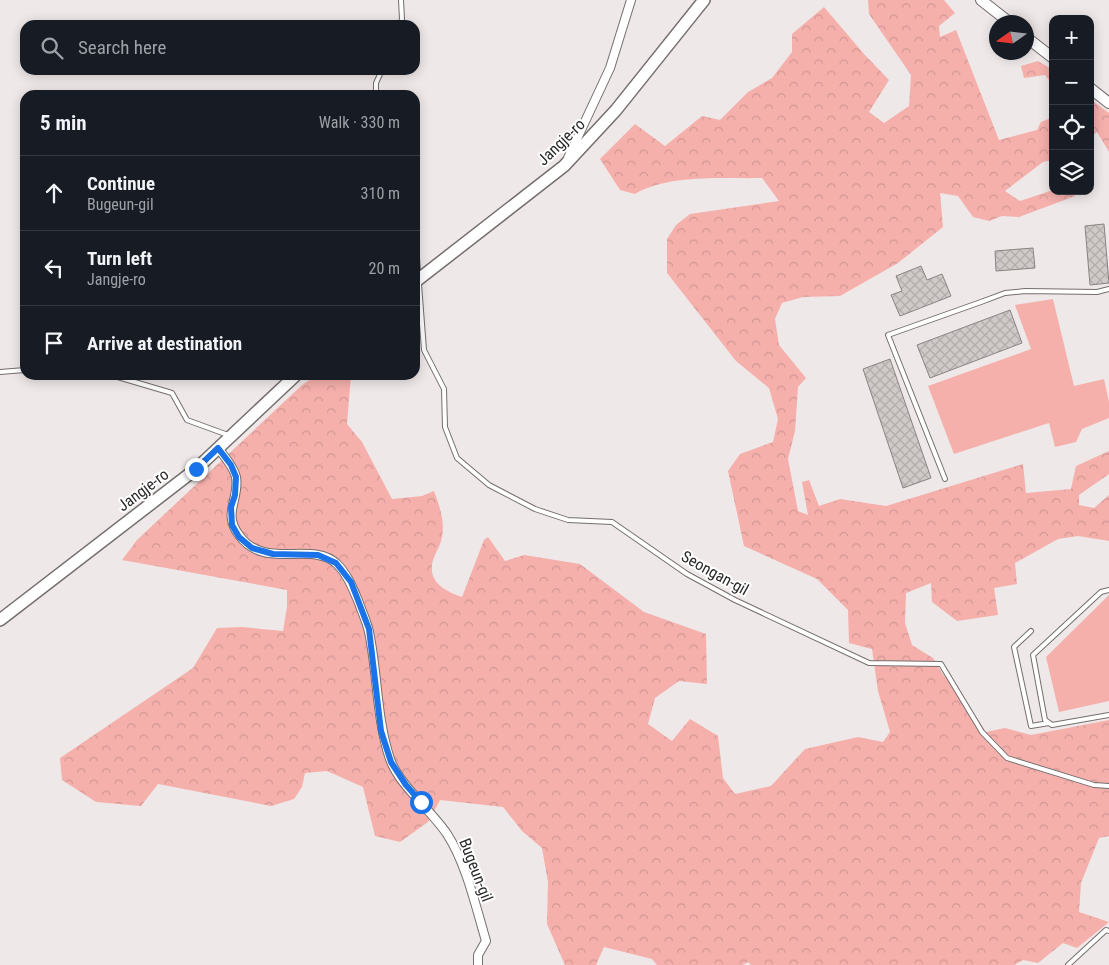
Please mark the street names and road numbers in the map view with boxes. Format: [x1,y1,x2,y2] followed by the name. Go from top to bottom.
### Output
[533,115,589,169] street label: Jangje-ro
[114,465,172,515] street label: Jangje-ro
[678,547,752,599] street label: Seongan-gil
[455,836,497,904] street label: Bugeun-gil

